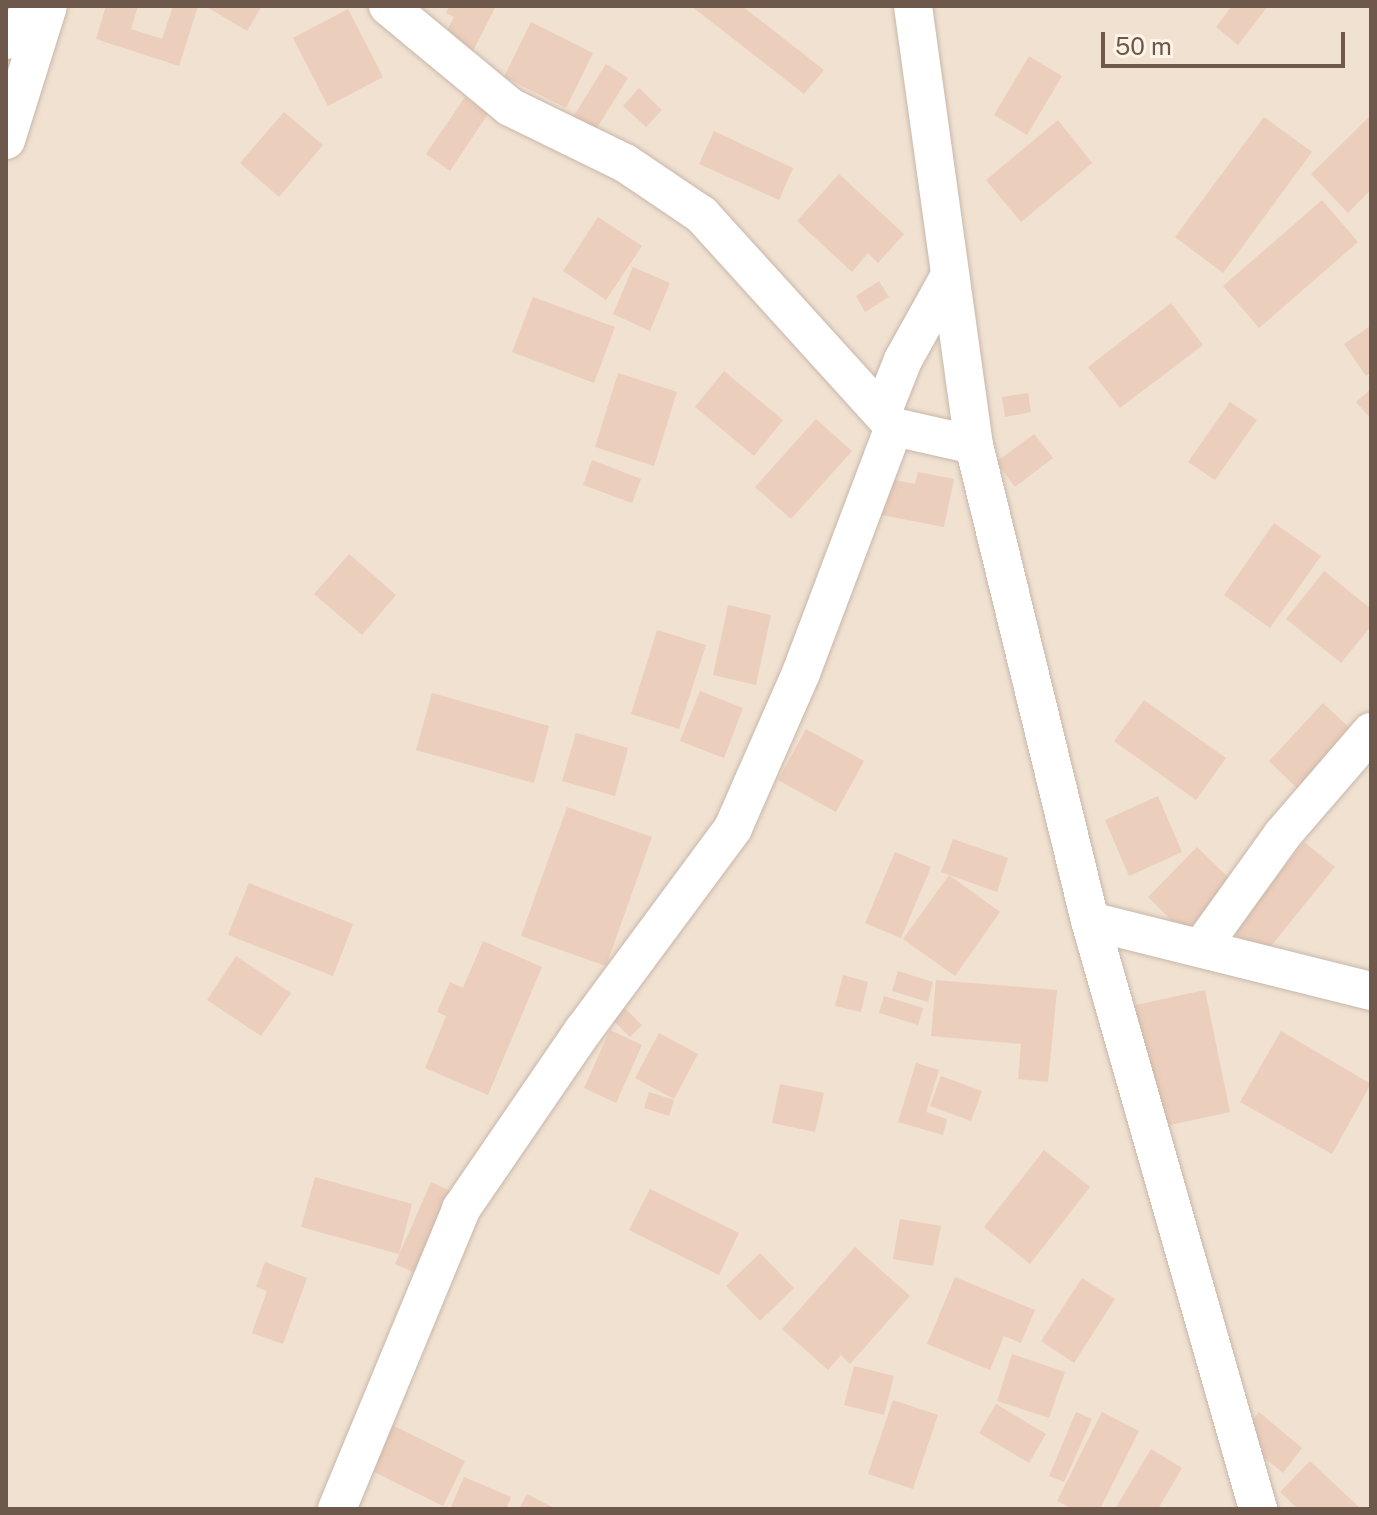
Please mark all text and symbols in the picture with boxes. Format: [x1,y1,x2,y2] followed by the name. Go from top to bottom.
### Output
[1105,16,1349,66] scale bar
[1115,32,1172,60] text: 50 m

